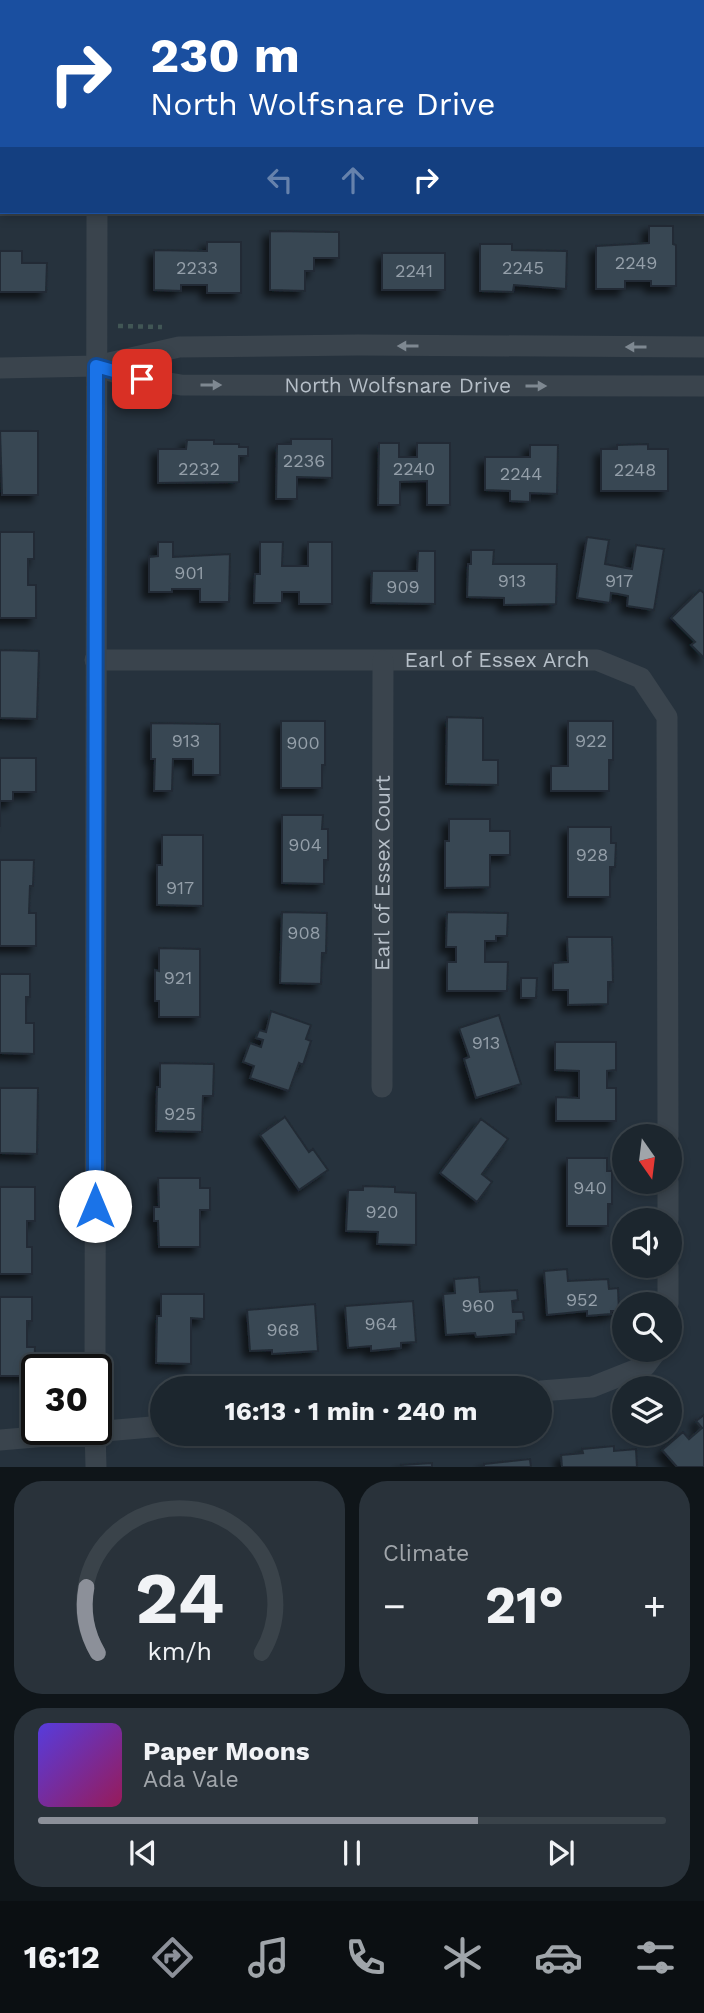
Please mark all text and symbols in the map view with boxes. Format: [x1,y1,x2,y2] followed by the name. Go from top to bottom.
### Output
[150,26,300,84] text: 230 m
[35,28,126,119] icon: right
[150,85,495,123] text: North Wolfsnare Drive
[261,161,299,199] icon: left
[334,161,372,199] icon: ahead
[407,161,445,199] icon: right
[615,252,657,273] house number: 2249
[176,257,218,278] house number: 2233
[502,257,544,278] house number: 2245
[395,260,433,281] house number: 2241
[397,340,419,352] one-way arrow
[625,341,647,353] one-way arrow
[112,349,172,409] pin
[123,360,161,398] icon: arrive
[284,372,511,398] street label: North Wolfsnare Drive
[200,379,222,391] one-way arrow
[526,380,548,392] one-way arrow
[283,450,325,471] house number: 2236
[178,458,220,479] house number: 2232
[393,458,435,479] house number: 2240
[614,459,656,480] house number: 2248
[500,463,542,484] house number: 2244
[174,562,204,583] house number: 901
[498,570,526,591] house number: 913
[605,570,633,591] house number: 917
[386,576,420,597] house number: 909
[404,647,590,672] street label: Earl of Essex Arch
[172,730,200,751] house number: 913
[575,730,607,751] house number: 922
[286,732,320,753] house number: 900
[369,775,395,971] street label: Earl of Essex Court
[288,834,322,855] house number: 904
[576,844,608,865] house number: 928
[166,877,194,898] house number: 917
[287,922,321,943] house number: 908
[164,967,192,988] house number: 921
[472,1032,500,1053] house number: 913
[164,1103,196,1124] house number: 925
[612,1124,682,1194] north arrow
[612,1124,682,1446] map controls
[58,1169,132,1243] position arrow
[573,1177,607,1198] house number: 940
[366,1201,398,1222] house number: 920
[612,1208,682,1278] button: sound
[566,1289,598,1310] house number: 952
[612,1292,682,1362] button: search
[461,1295,495,1316] house number: 960
[364,1313,398,1334] house number: 964
[266,1319,300,1340] house number: 968
[21,1354,112,1445] speed limit sign: 30
[612,1376,682,1446] button: layers
[225,1396,477,1426] text: 16:13 · 1 min · 240 m
[383,1540,469,1567] text: Climate
[135,1556,224,1642] text: 24
[485,1575,564,1636] text: 21°
[383,1584,406,1628] text: −
[643,1584,666,1628] text: +
[147,1637,212,1666] text: km/h
[143,1736,310,1766] text: Paper Moons
[143,1766,239,1793] text: Ada Vale
[124,1834,162,1872] icon: previous
[333,1834,371,1872] icon: pause
[542,1834,580,1872] icon: next
[148,1933,197,1982] icon: directions
[244,1933,293,1982] icon: music
[341,1933,390,1982] icon: phone
[438,1933,487,1982] icon: climate
[534,1933,583,1982] icon: car
[631,1933,680,1982] icon: filters
[24,1938,100,1976] text: 16:12

